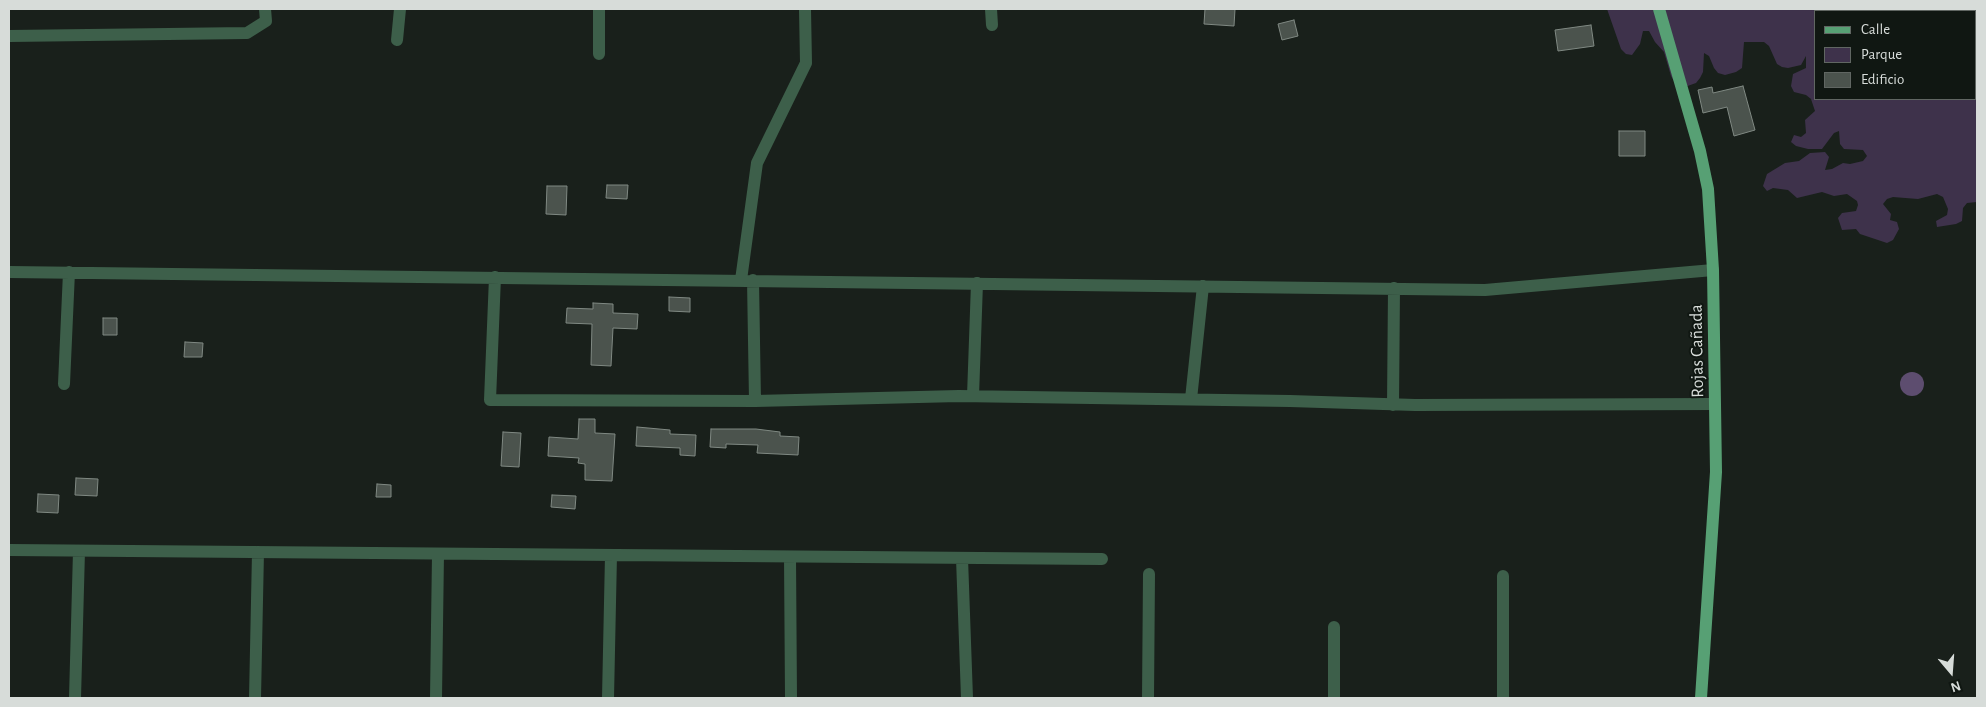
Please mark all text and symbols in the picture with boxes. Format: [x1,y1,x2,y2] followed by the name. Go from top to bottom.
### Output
[1814,10,1976,100] legend
[1861,22,1890,37] text: Calle
[1861,47,1902,62] text: Parque
[1861,72,1904,87] text: Edificio
[1685,304,1709,398] street label: Rojas Cañada
[1926,647,1976,697] north arrow
[1949,678,1962,694] text: N

